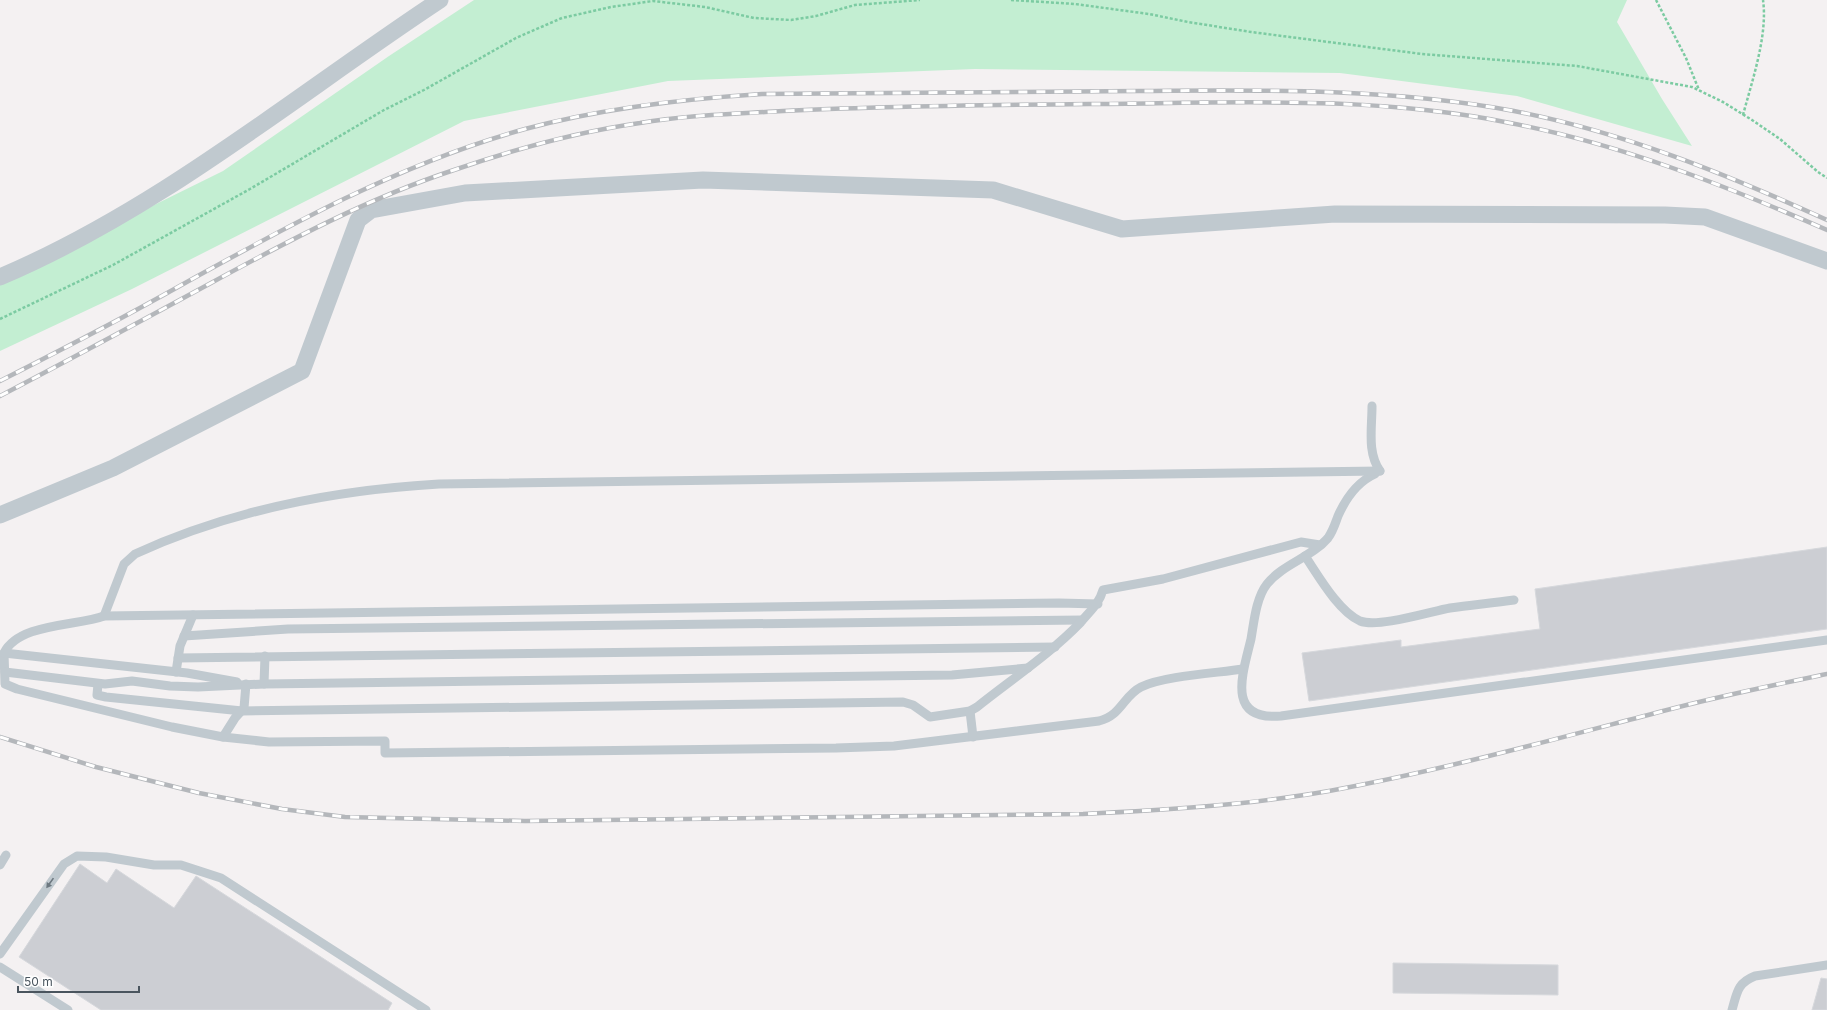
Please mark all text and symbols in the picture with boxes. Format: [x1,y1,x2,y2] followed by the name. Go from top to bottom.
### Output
[46,878,54,889] one-way arrow
[18,968,139,994] scale bar
[24,974,53,989] text: 50 m

